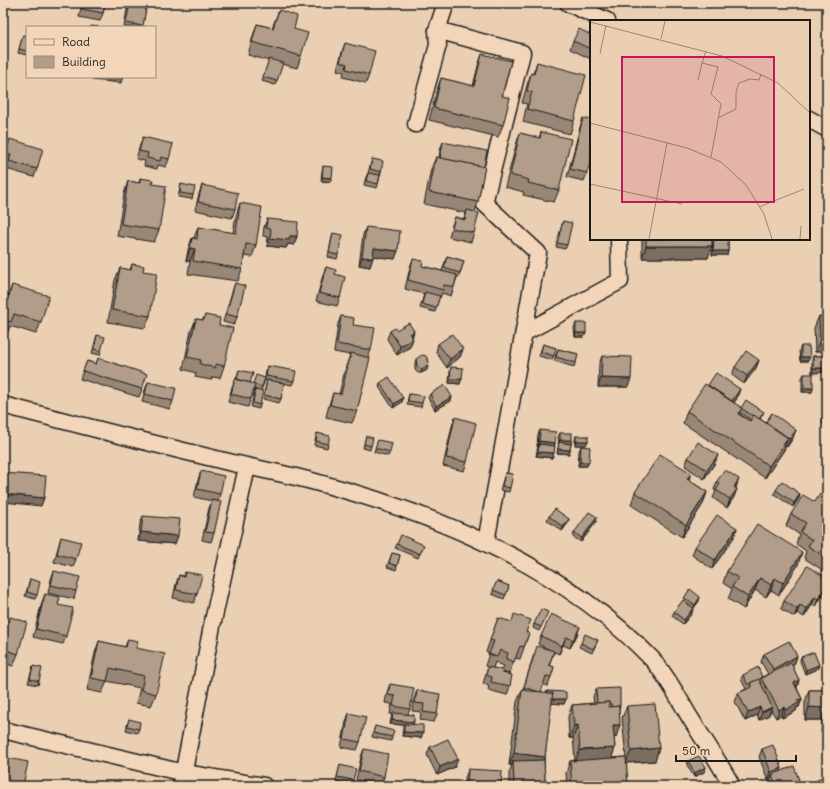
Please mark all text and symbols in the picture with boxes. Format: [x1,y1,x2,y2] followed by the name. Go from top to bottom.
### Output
[590,20,810,240] inset map
[26,26,156,78] legend
[62,34,90,49] text: Road
[62,54,106,69] text: Building
[676,737,796,763] scale bar
[682,743,711,758] text: 50 m

